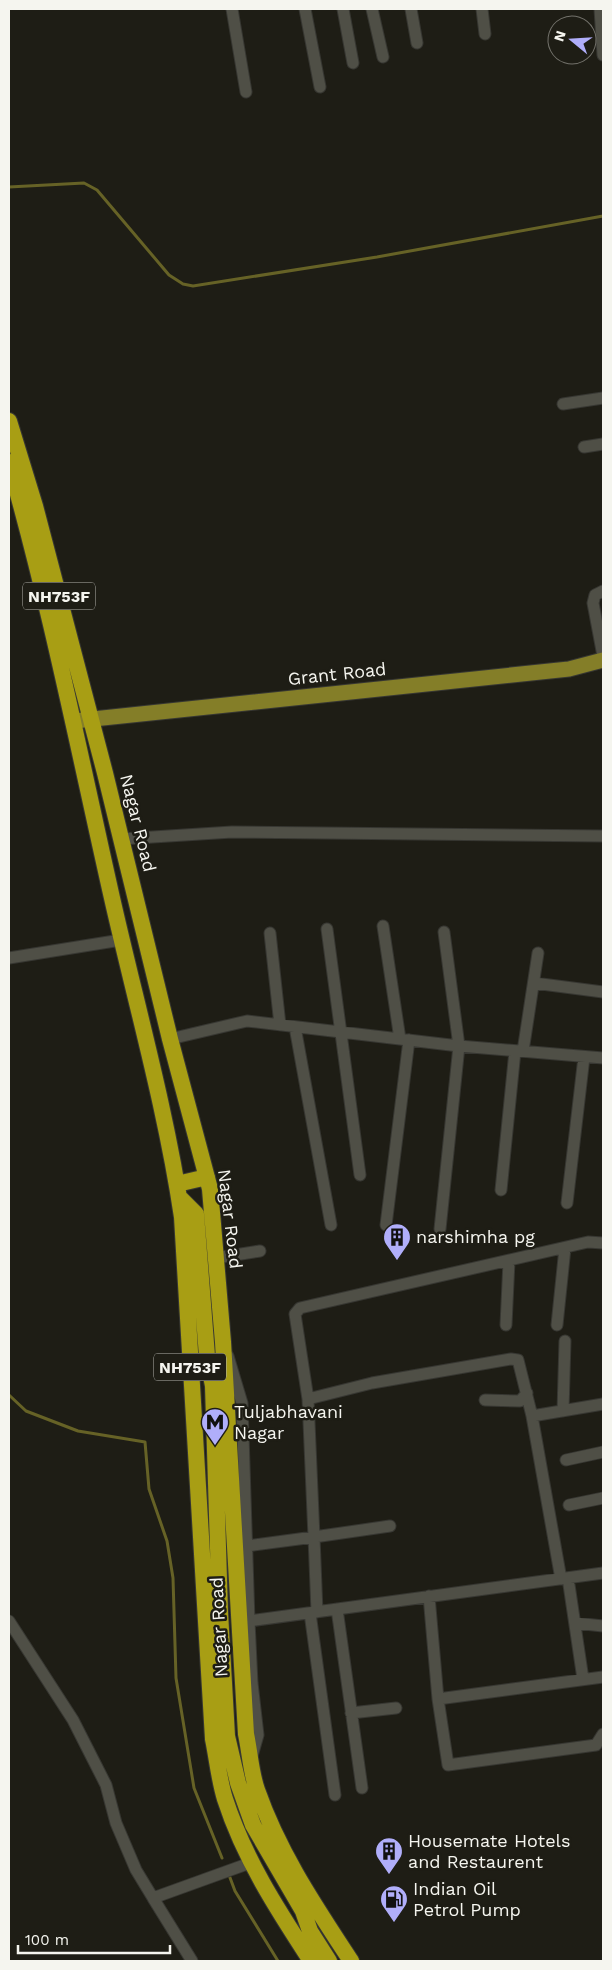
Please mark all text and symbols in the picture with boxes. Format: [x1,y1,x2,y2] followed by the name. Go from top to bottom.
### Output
[547,15,597,65] north arrow
[550,29,569,43] text: N
[23,582,95,610] road number: NH753F
[287,658,387,689] street label: Grant Road
[116,772,161,874] street label: Nagar Road
[214,1168,247,1270] street label: Nagar Road
[382,1222,412,1261] building icon: narshimha pg
[416,1226,535,1247] place label: narshimha pg
[154,1354,226,1380] road number: NH753F
[234,1401,343,1443] place label: Tuljabhavani Nagar
[200,1407,230,1446] metro station icon: Tuljabhavani Nagar
[205,1577,232,1678] street label: Nagar Road
[408,1830,571,1872] place label: Housemate Hotels and Restaurent
[374,1836,404,1875] building icon: Housemate Hotels and Restaurent
[413,1878,521,1920] place label: Indian Oil Petrol Pump
[379,1884,409,1923] fuel station icon: Indian Oil Petrol Pump
[18,1922,170,1954] scale bar
[25,1931,69,1949] text: 100 m

